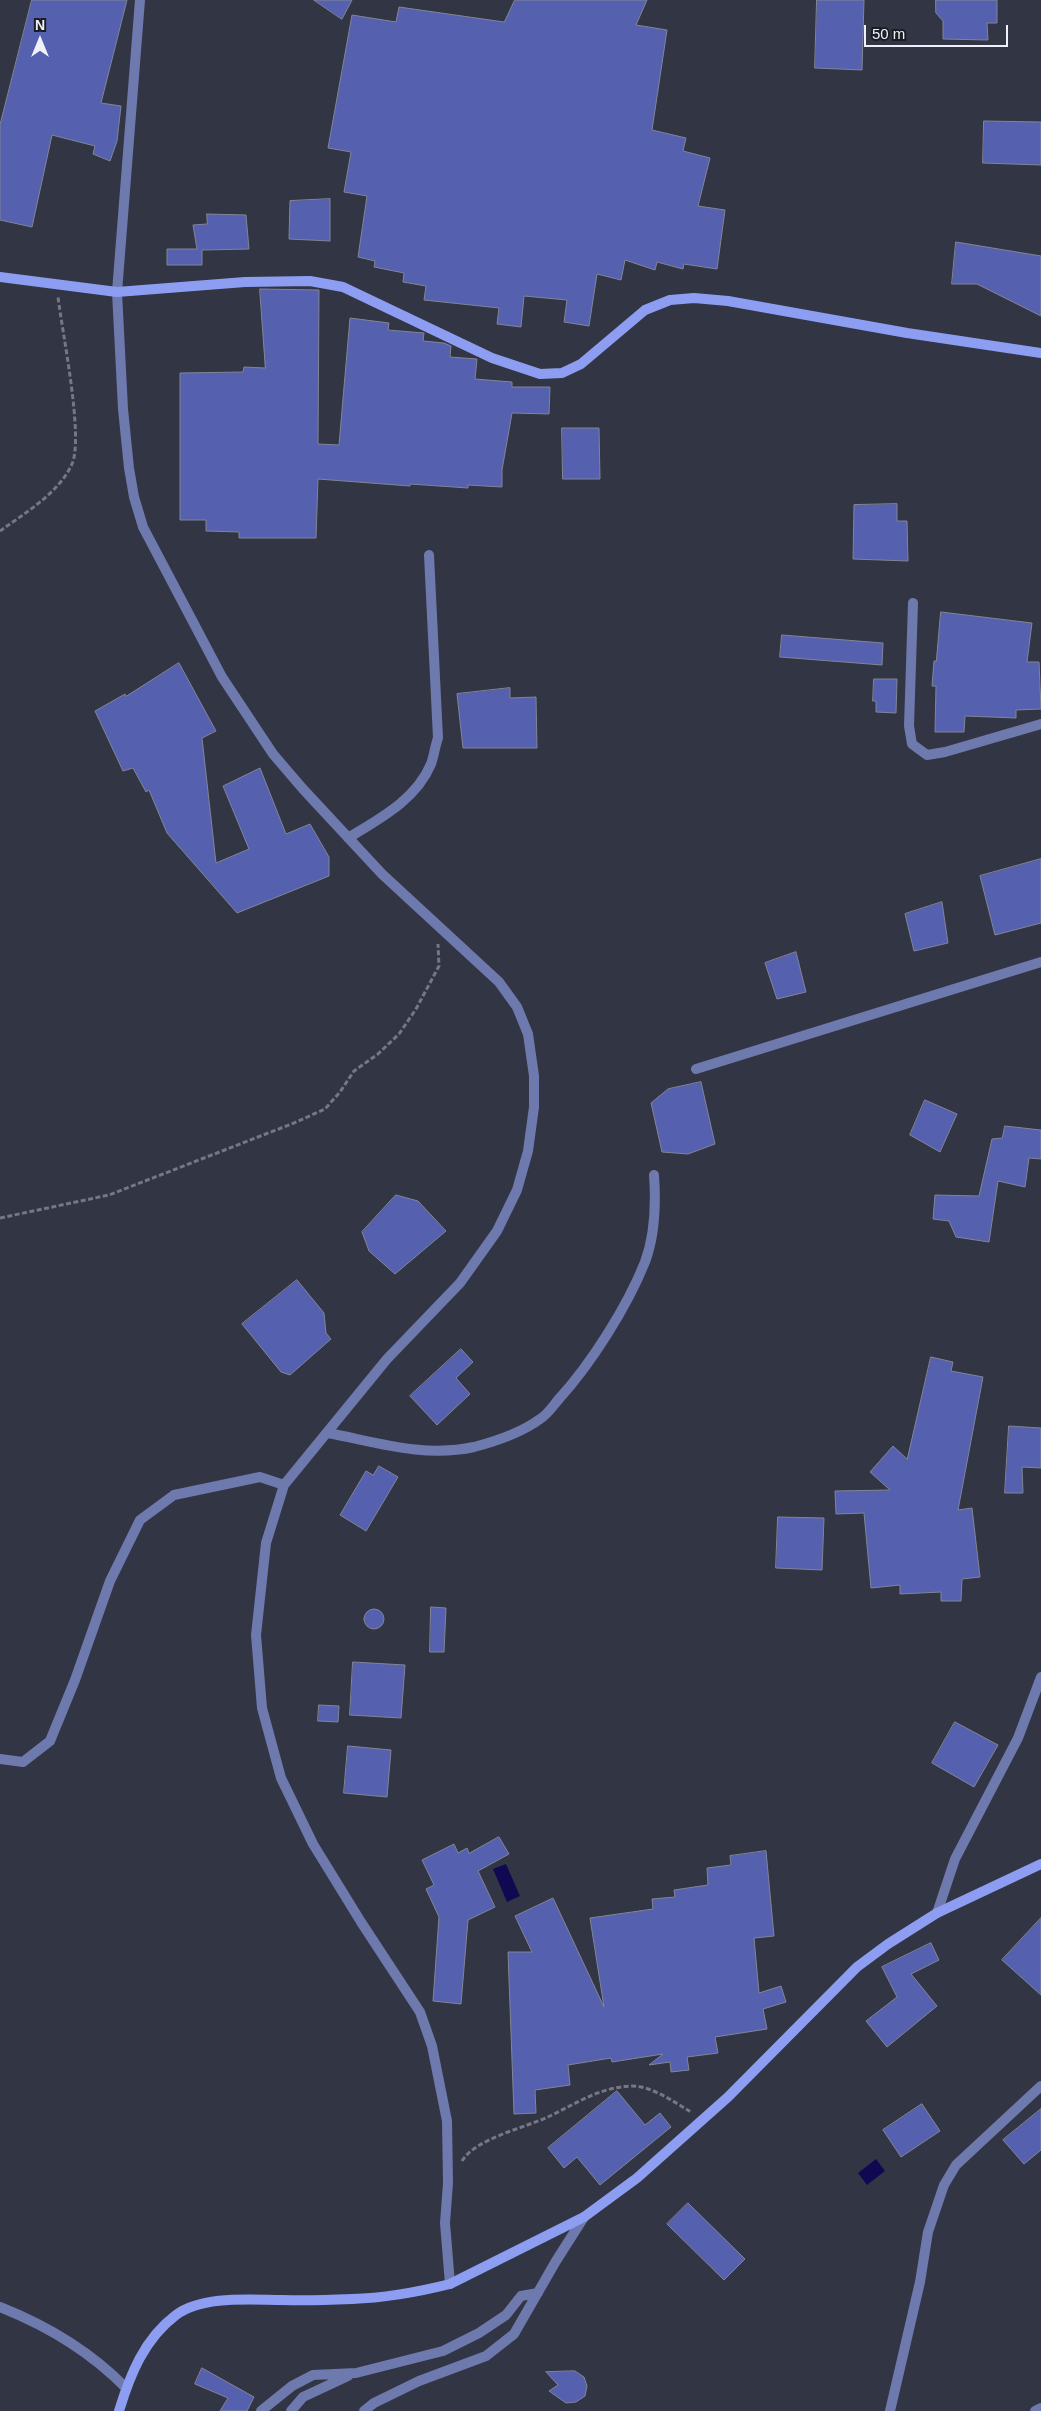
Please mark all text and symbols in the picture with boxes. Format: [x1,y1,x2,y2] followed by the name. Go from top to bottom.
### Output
[15,15,65,65] north arrow
[866,15,1010,47] scale bar
[35,17,45,33] text: N
[872,25,905,42] text: 50 m

